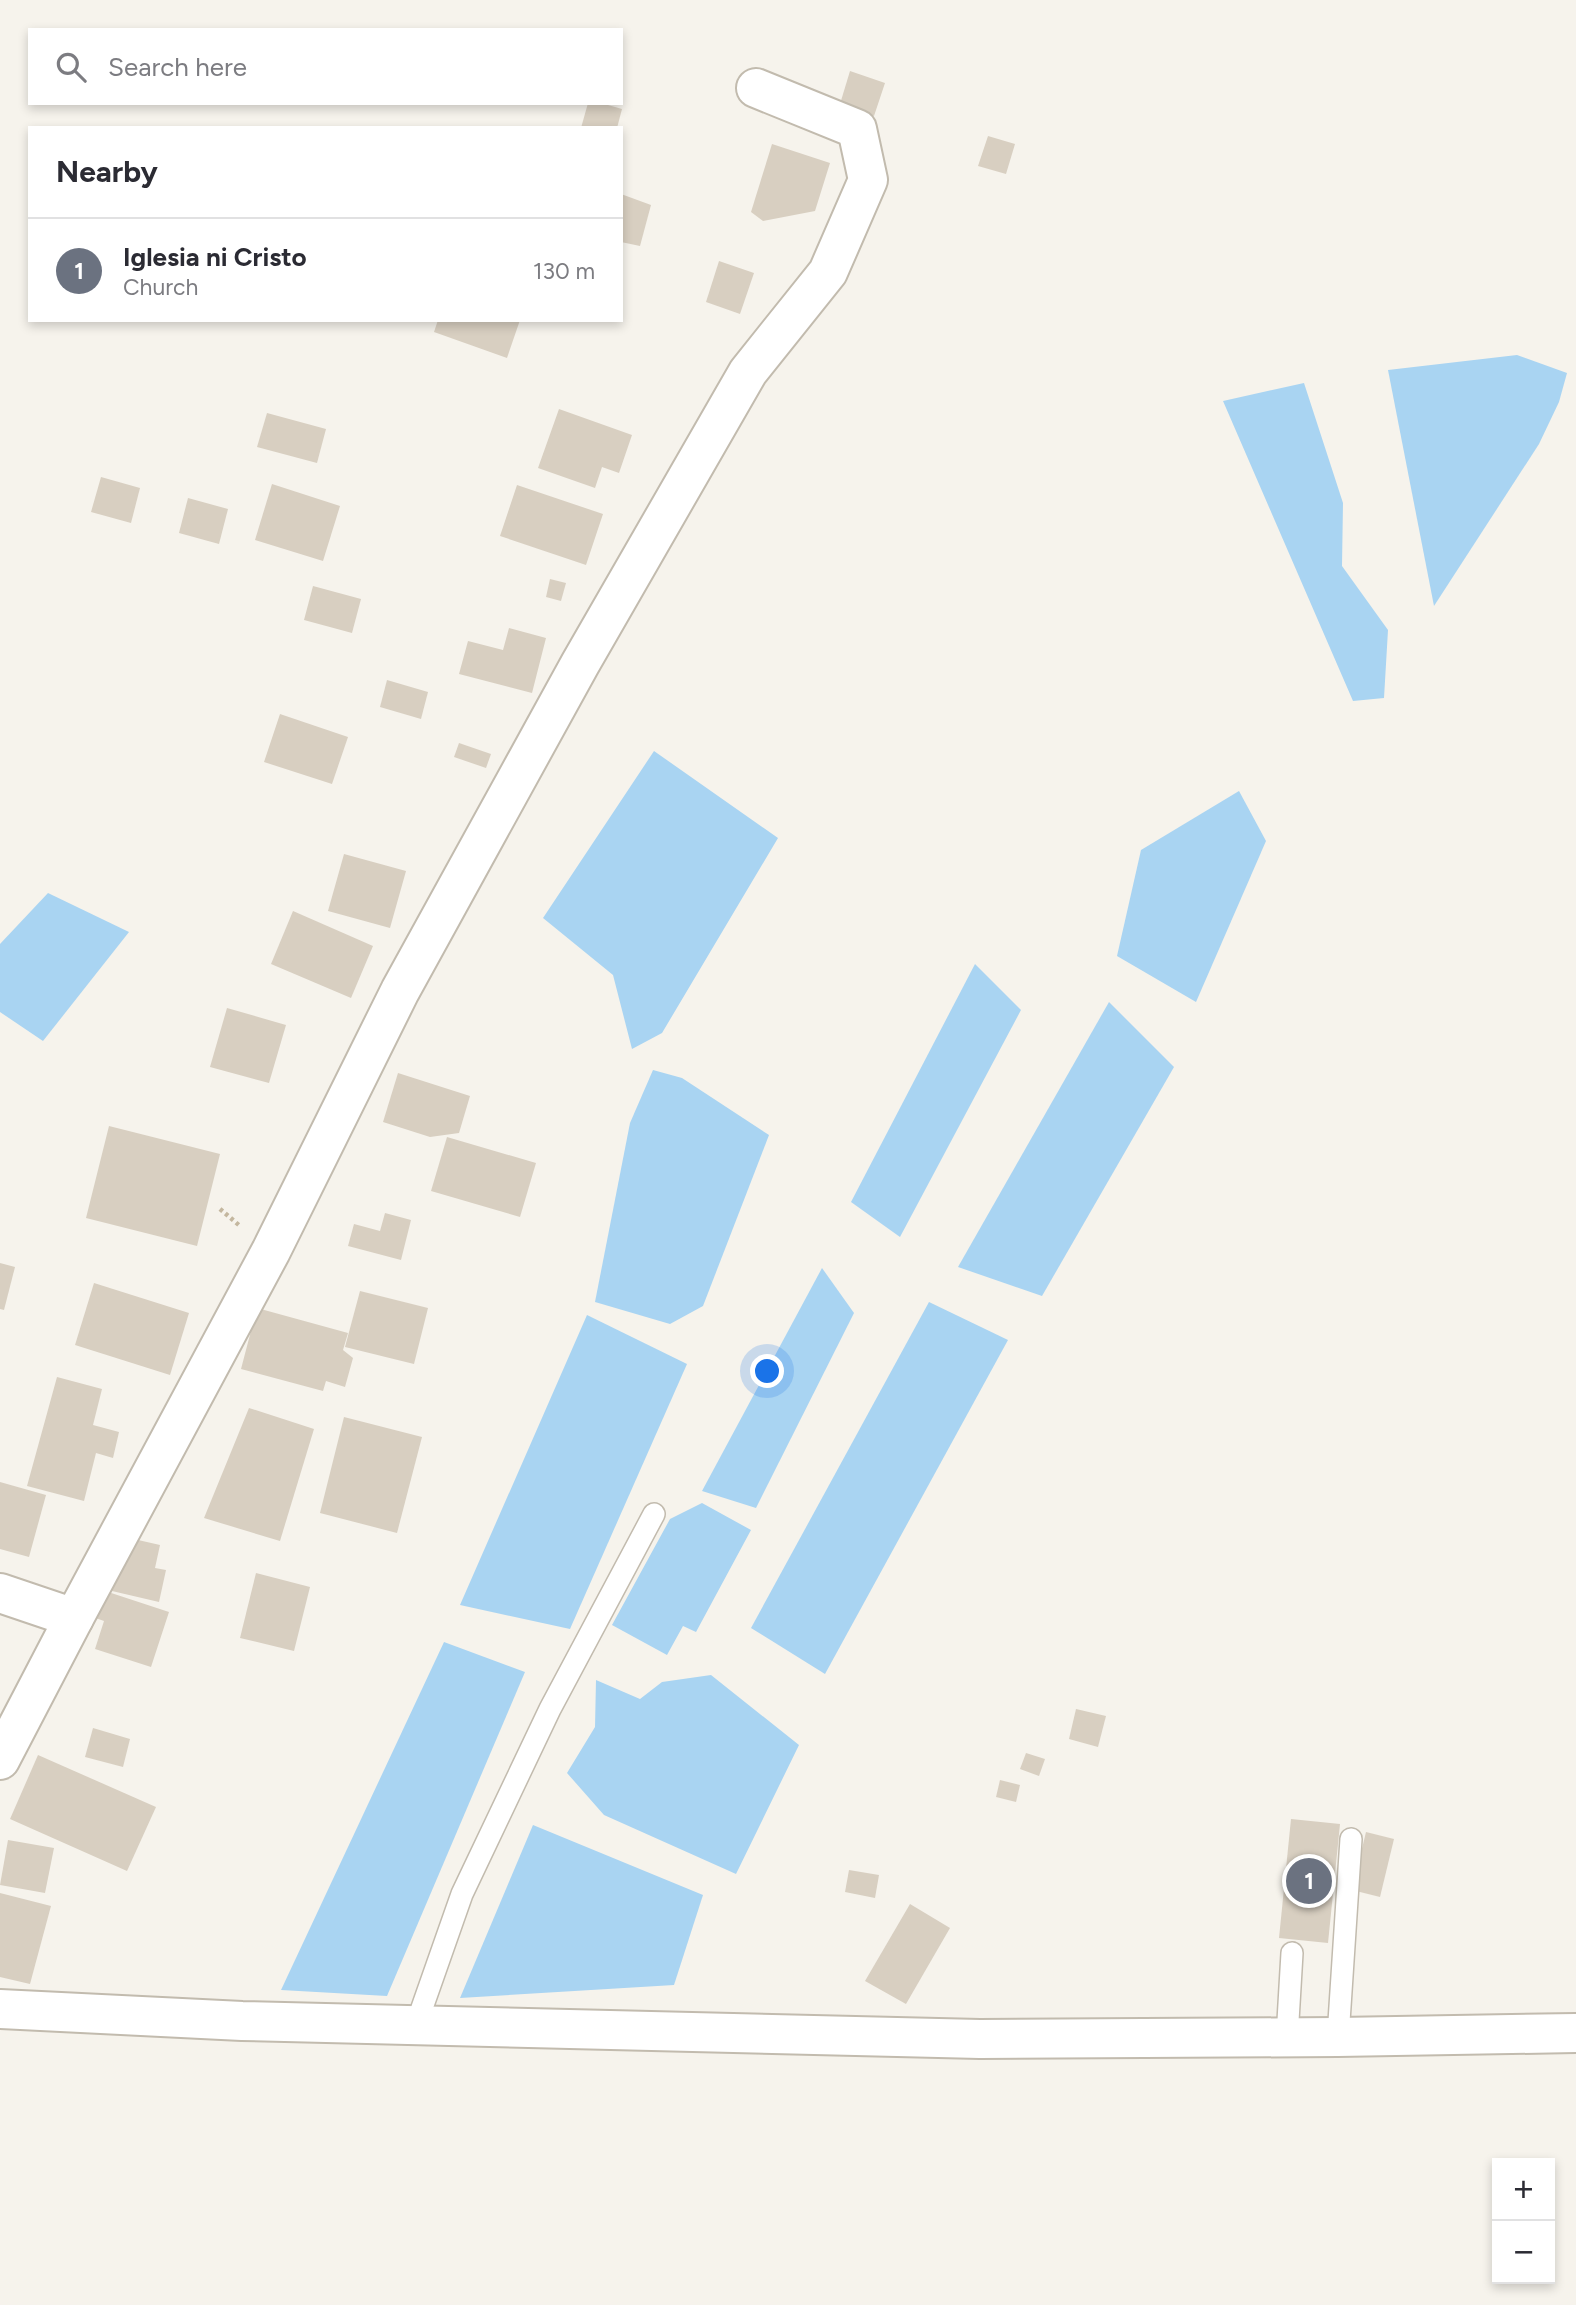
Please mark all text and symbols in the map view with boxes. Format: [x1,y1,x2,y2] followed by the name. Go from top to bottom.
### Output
[28,28,623,105] search box
[52,48,90,86] icon: search
[108,51,247,83] text: Search here
[56,153,158,190] text: Nearby
[123,241,307,273] text: Iglesia ni Cristo
[74,257,84,285] text: 1
[533,257,595,285] text: 130 m
[123,273,198,301] text: Church
[750,1354,784,1388] your location
[1286,1855,1332,1907] pin: 1
[1492,2158,1555,2284] map controls
[1492,2158,1555,2221] button: +
[1492,2221,1555,2284] button: −

